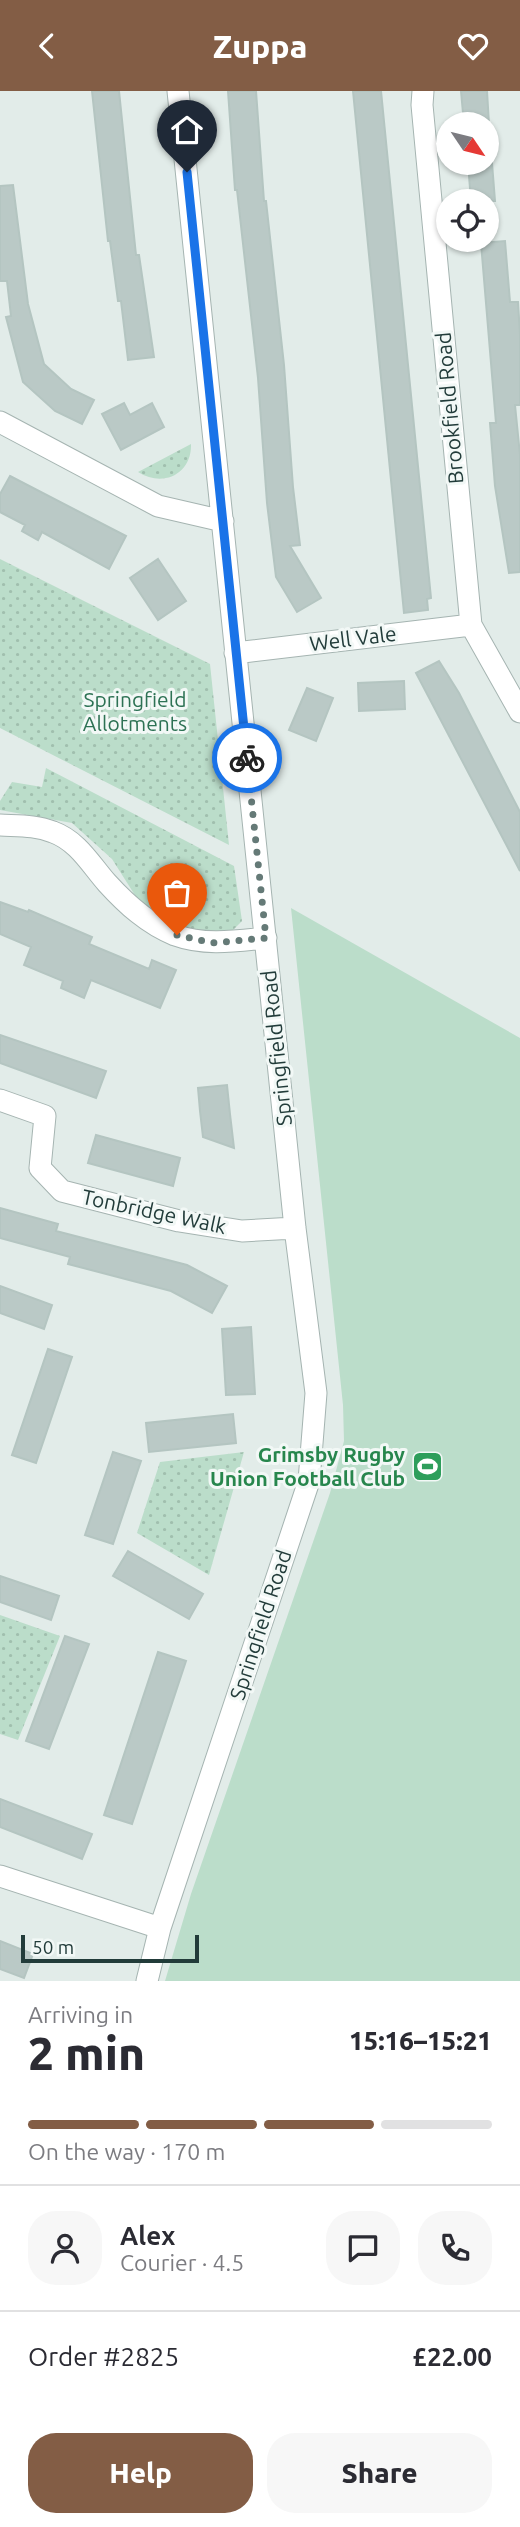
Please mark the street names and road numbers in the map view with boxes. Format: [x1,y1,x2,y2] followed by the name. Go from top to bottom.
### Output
[430,331,468,485] street label: Brookfield Road
[308,621,398,655] street label: Well Vale
[256,969,296,1127] street label: Springfield Road
[80,1184,229,1238] street label: Tonbridge Walk
[225,1547,296,1703] street label: Springfield Road

